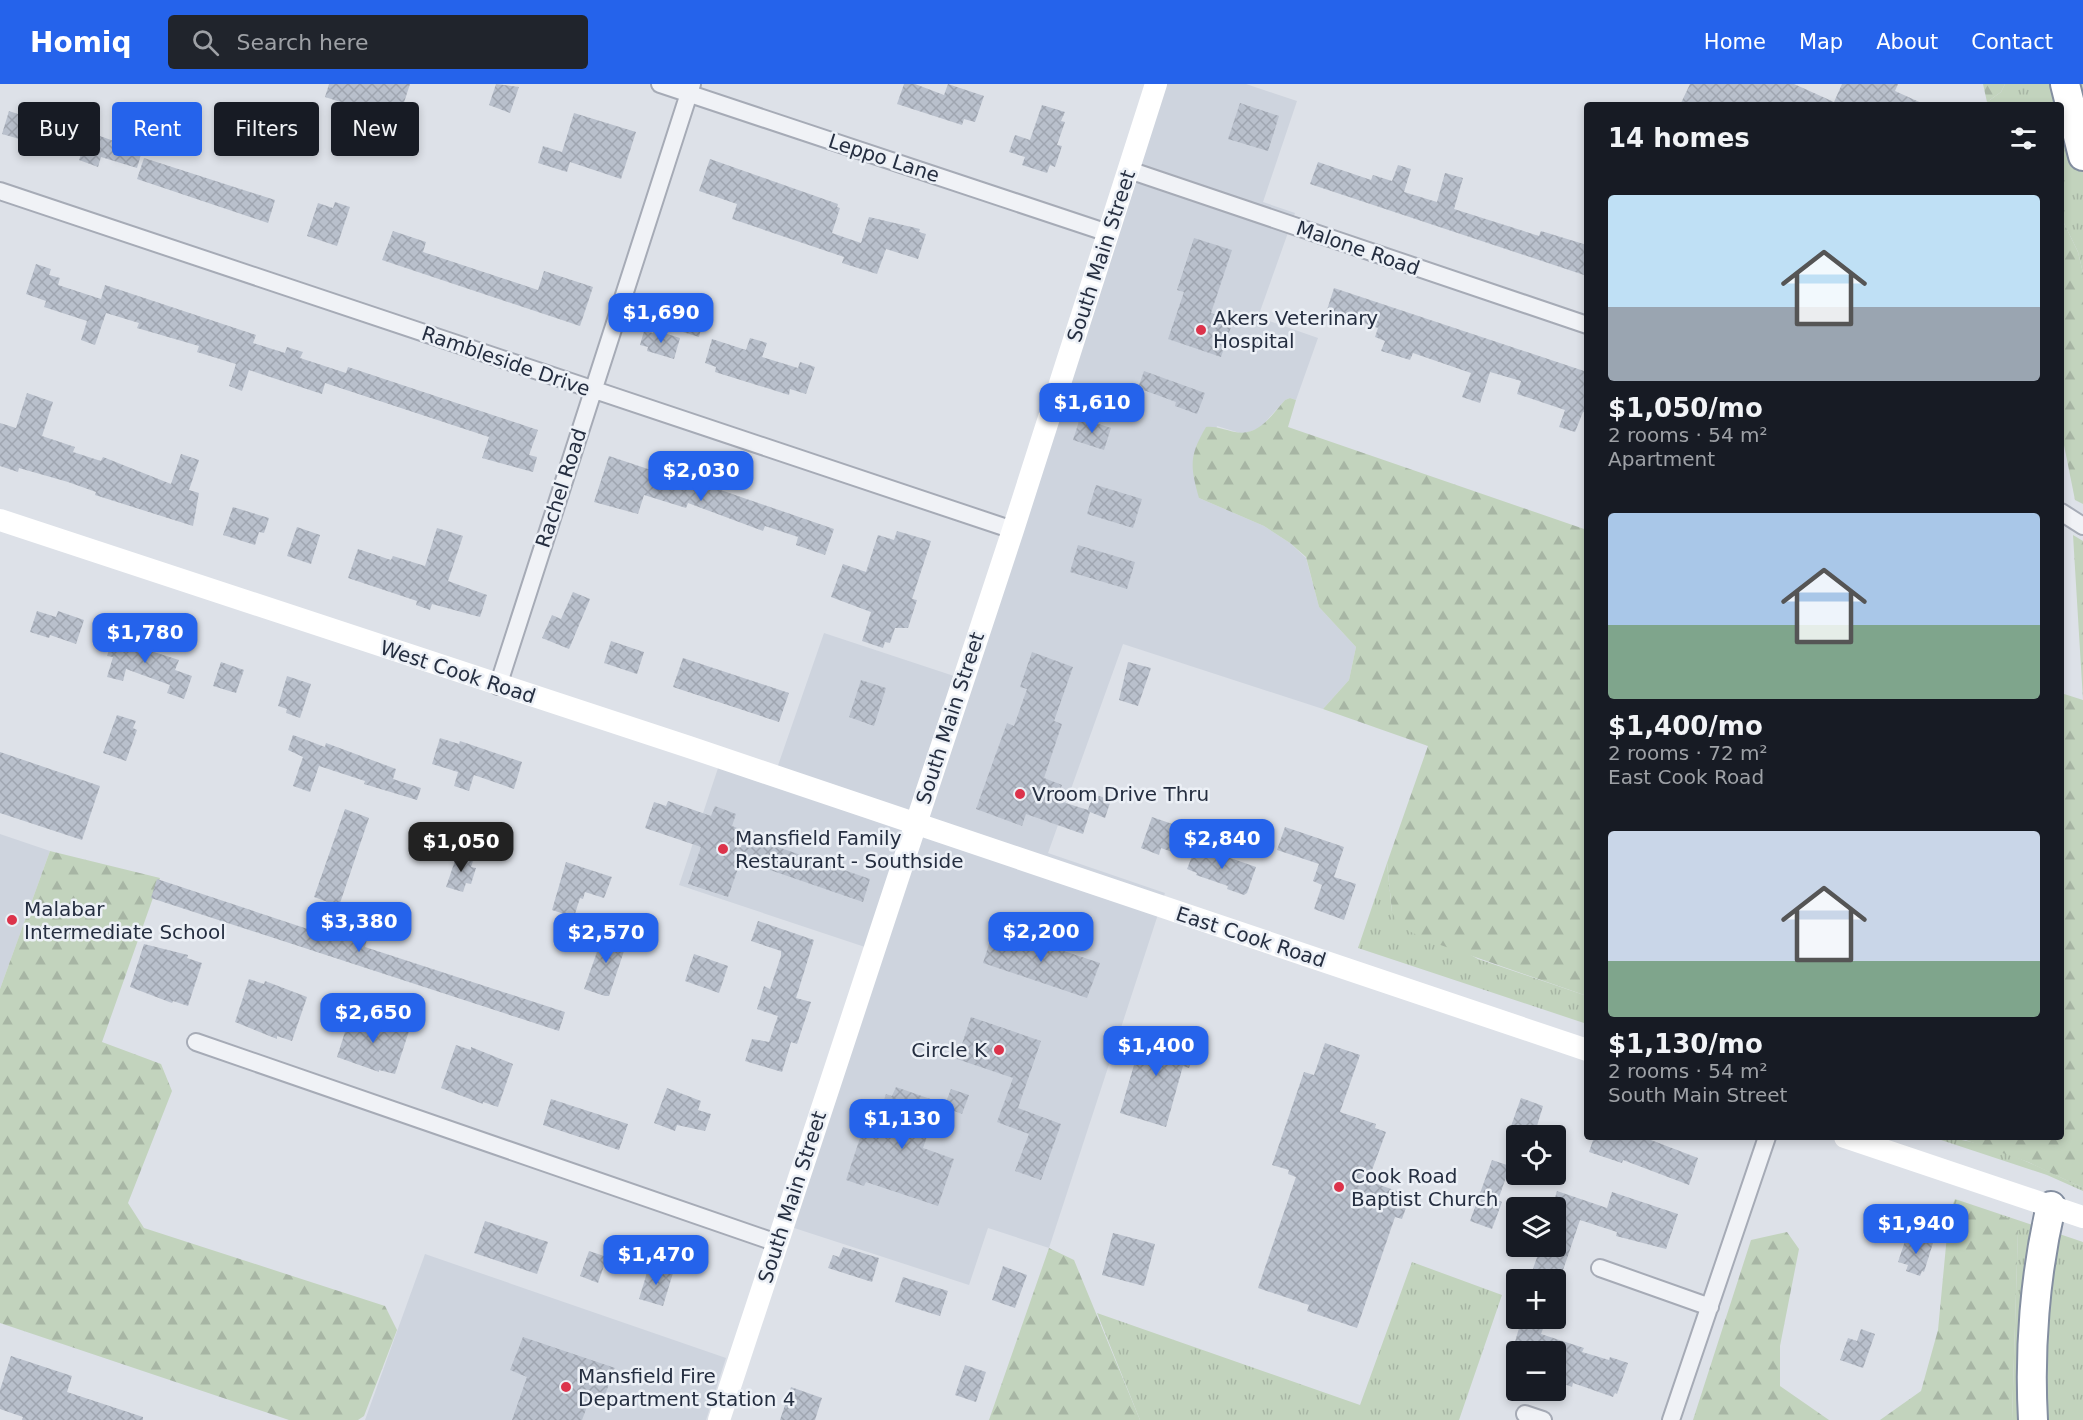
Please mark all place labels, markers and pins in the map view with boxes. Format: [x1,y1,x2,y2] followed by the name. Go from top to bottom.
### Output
[612,293,710,344] pin: $1,690
[1213,306,1378,353] place label: Akers Veterinary Hospital
[1194,323,1208,337] marker: Akers Veterinary Hospital
[1043,383,1141,434] pin: $1,610
[652,451,750,502] pin: $2,030
[96,613,194,664] pin: $1,780
[1032,782,1209,806] place label: Vroom Drive Thru
[1013,787,1027,801] marker: Vroom Drive Thru
[1173,819,1271,870] pin: $2,840
[412,822,510,873] pin: $1,050
[735,826,964,873] place label: Mansfield Family Restaurant - Southside
[716,842,730,856] marker: Mansfield Family Restaurant - Southside
[24,897,226,944] place label: Malabar Intermediate School
[310,902,408,953] pin: $3,380
[992,912,1090,963] pin: $2,200
[5,913,19,927] marker: Malabar Intermediate School
[557,913,655,964] pin: $2,570
[324,993,422,1044] pin: $2,650
[1107,1026,1205,1077] pin: $1,400
[911,1038,988,1062] place label: Circle K
[992,1043,1006,1057] marker: Circle K
[853,1099,951,1150] pin: $1,130
[1351,1164,1498,1211] place label: Cook Road Baptist Church
[1332,1180,1346,1194] marker: Cook Road Baptist Church
[1867,1204,1965,1255] pin: $1,940
[607,1235,705,1286] pin: $1,470
[578,1364,796,1411] place label: Mansfield Fire Department Station 4
[559,1380,573,1394] marker: Mansfield Fire Department Station 4

